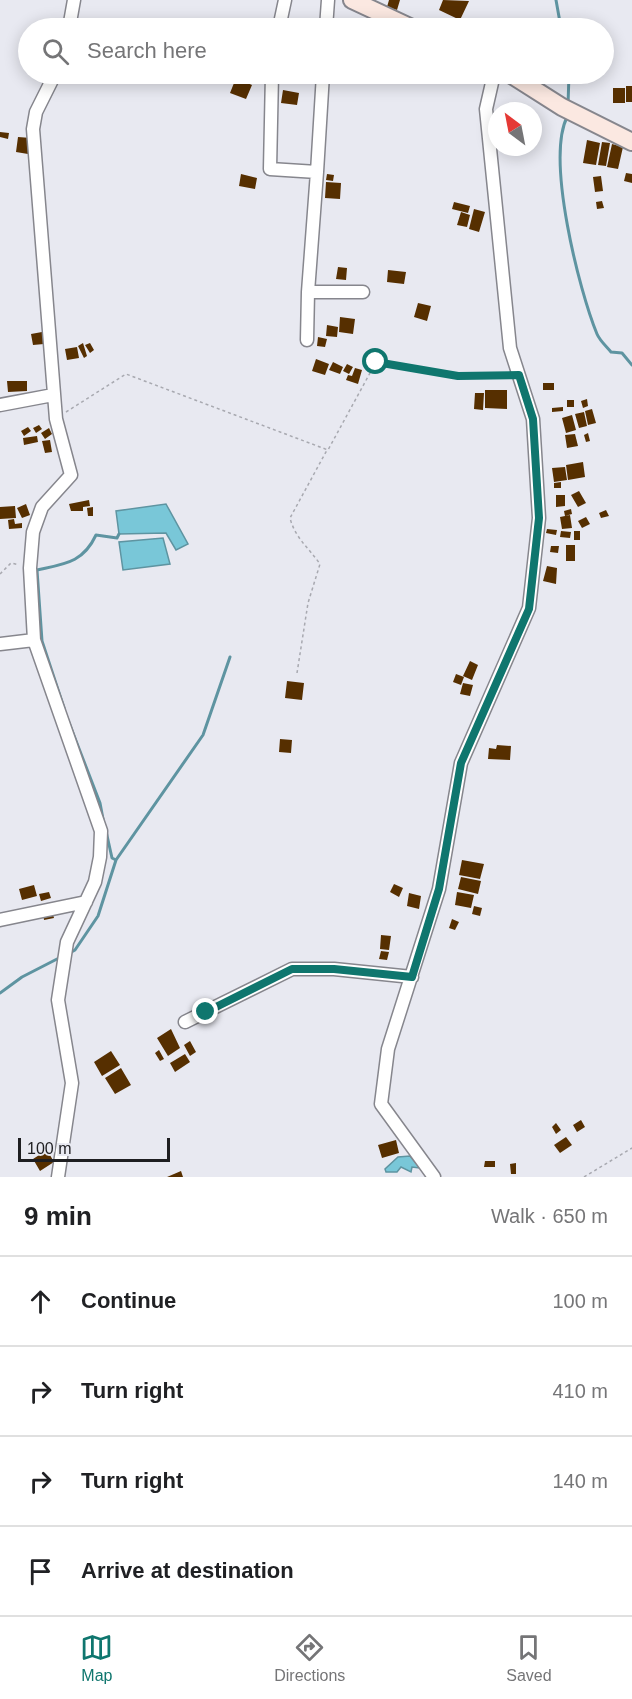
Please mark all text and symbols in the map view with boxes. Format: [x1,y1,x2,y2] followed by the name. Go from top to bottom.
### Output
[18,18,614,84] search box
[39,35,72,68] icon: search
[87,38,207,63] text: Search here
[488,102,542,156] north arrow
[362,348,388,374] route start
[192,998,218,1024] route end
[18,1135,170,1162] scale bar
[27,1140,71,1157] text: 100 m
[24,1201,92,1231] text: 9 min
[491,1205,608,1227] text: Walk · 650 m
[24,1285,57,1318] icon: ahead
[81,1288,176,1313] text: Continue
[552,1290,608,1312] text: 100 m
[24,1375,57,1408] icon: right
[81,1378,183,1403] text: Turn right
[552,1380,608,1402] text: 410 m
[24,1465,57,1498] icon: right
[81,1468,183,1493] text: Turn right
[552,1470,608,1492] text: 140 m
[24,1555,57,1588] icon: arrive
[81,1558,294,1583] text: Arrive at destination
[80,1631,113,1685] tab: Map
[274,1631,345,1685] tab: Directions
[506,1631,552,1685] tab: Saved

